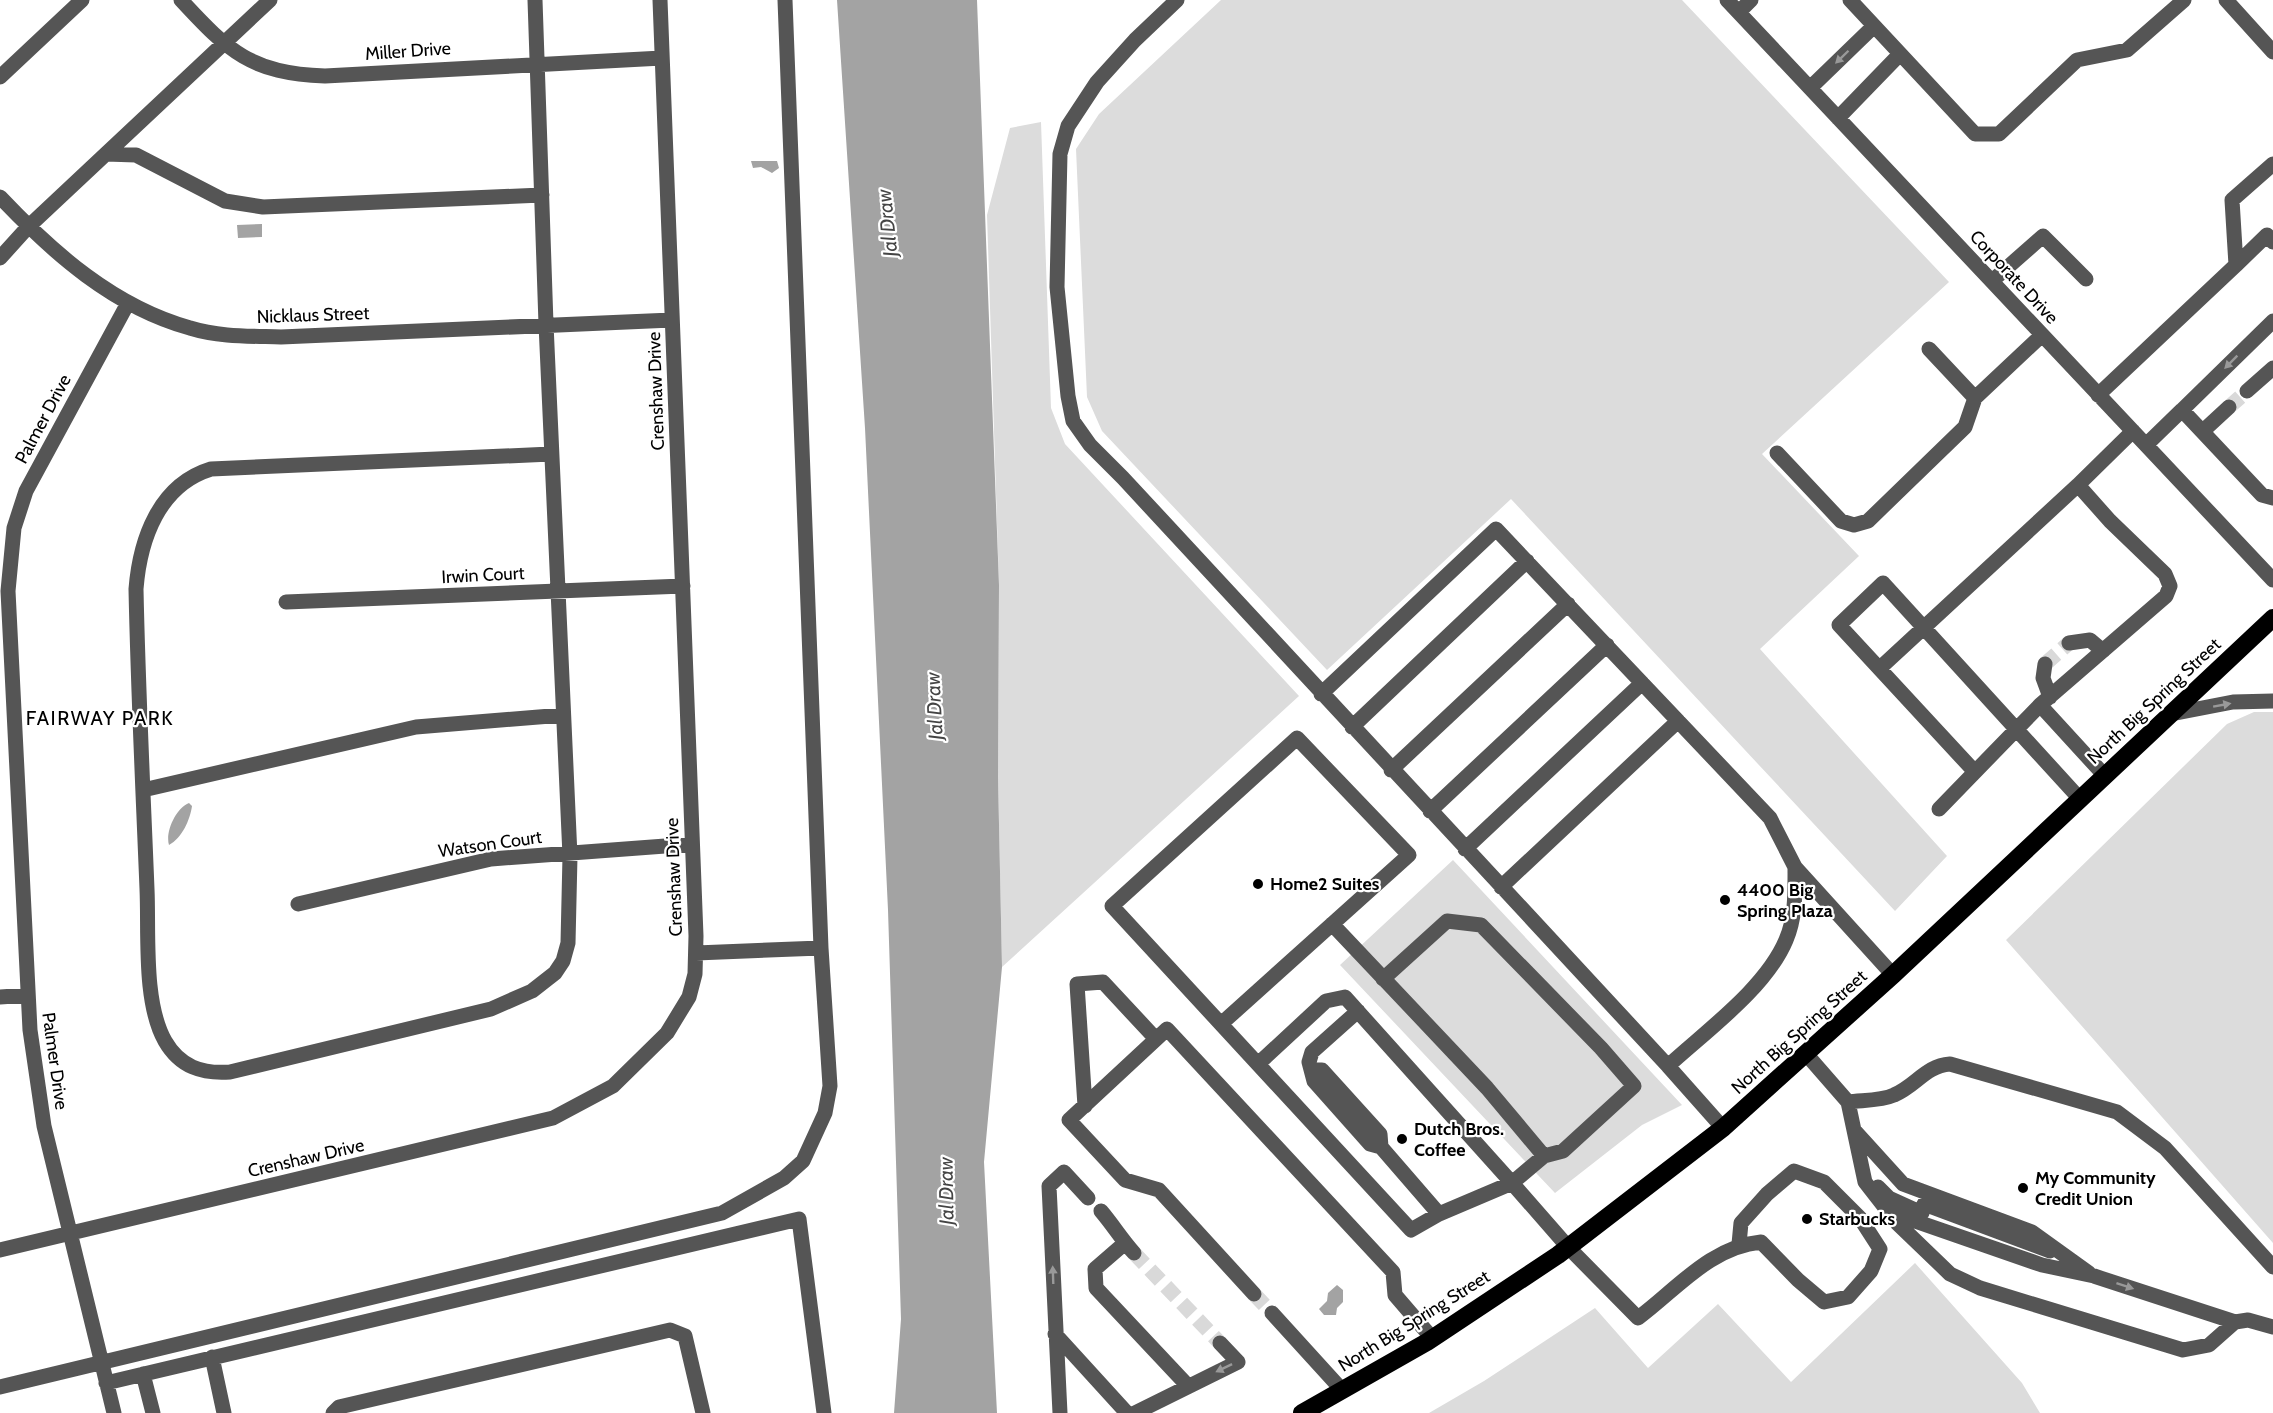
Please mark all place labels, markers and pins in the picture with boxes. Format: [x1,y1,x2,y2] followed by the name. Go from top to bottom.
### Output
[1270,873,1380,895] place label: Home2 Suites
[1251,877,1265,891] marker: Home2 Suites
[1737,879,1833,922] place label: 4400 Big Spring Plaza
[1718,893,1732,907] marker: 4400 Big Spring Plaza
[1414,1118,1504,1161] place label: Dutch Bros. Coffee
[1395,1132,1409,1146] marker: Dutch Bros. Coffee
[2035,1167,2156,1210] place label: My Community Credit Union
[2016,1181,2030,1195] marker: My Community Credit Union
[1819,1208,1895,1230] place label: Starbucks
[1800,1212,1814,1226] marker: Starbucks

